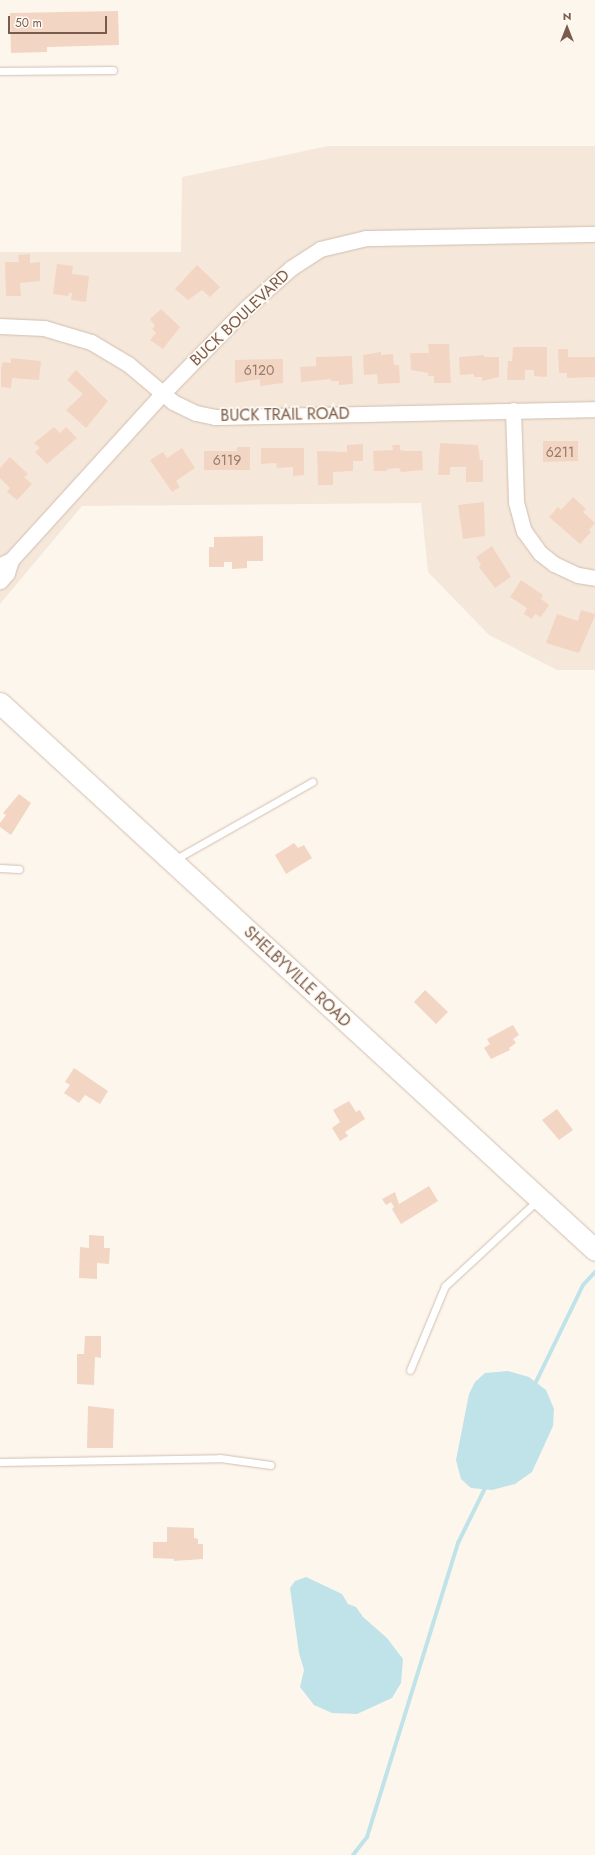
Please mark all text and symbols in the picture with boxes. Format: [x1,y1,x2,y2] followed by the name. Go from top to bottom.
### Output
[10,8,109,34] scale bar
[547,8,587,48] north arrow
[563,8,571,24] text: N
[15,14,42,32] text: 50 m
[186,266,294,370] street label: BUCK BOULEVARD
[244,362,274,378] house number: 6120
[220,404,350,426] street label: BUCK TRAIL ROAD
[546,444,574,460] house number: 6211
[213,452,241,468] house number: 6119
[240,923,354,1031] street label: SHELBYVILLE ROAD

